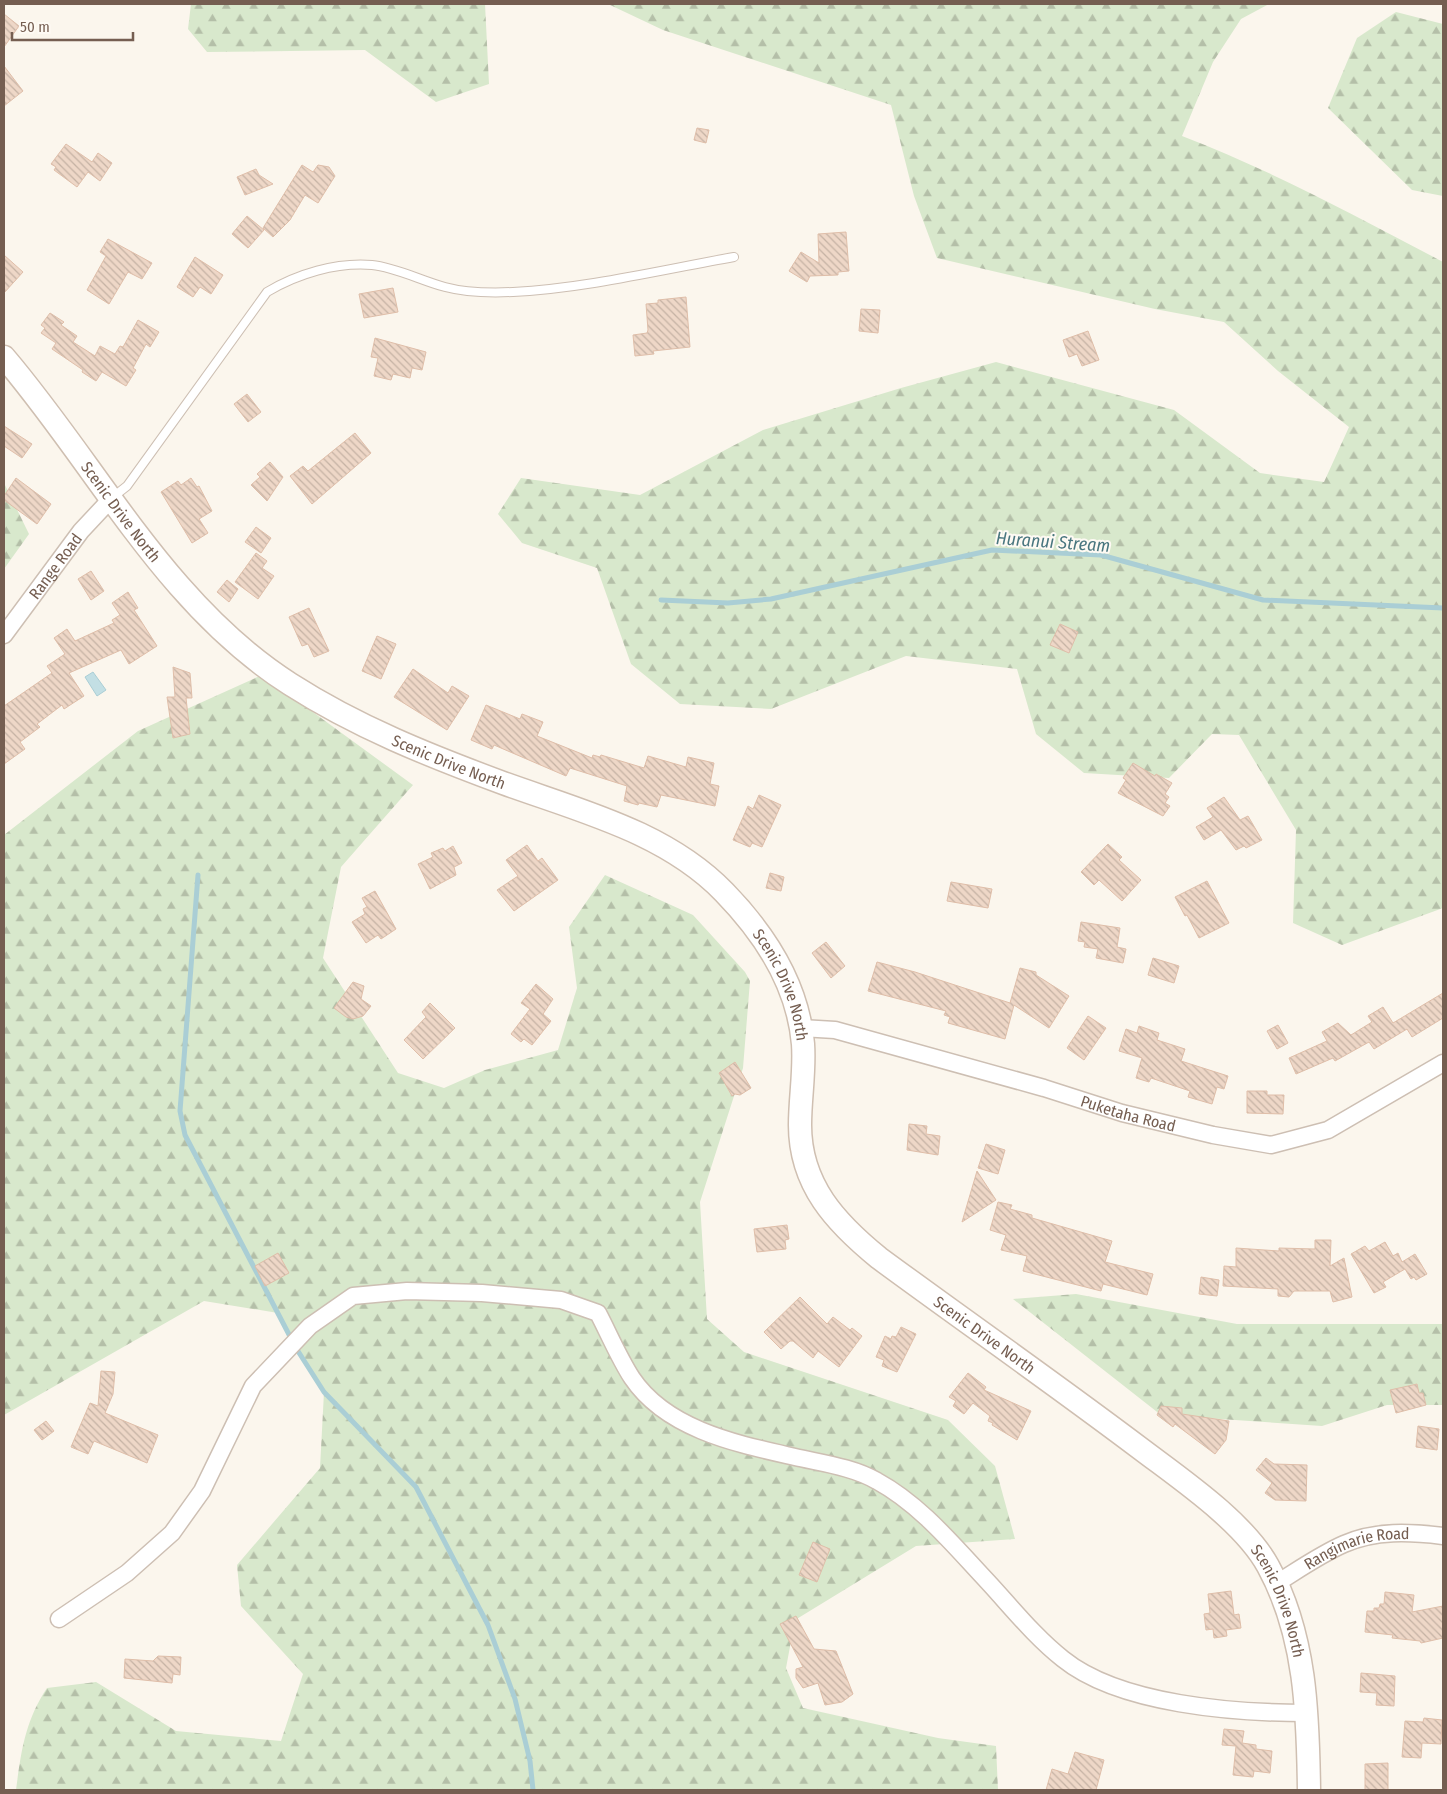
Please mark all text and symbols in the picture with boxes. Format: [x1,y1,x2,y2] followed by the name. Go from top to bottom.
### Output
[12,10,134,42] scale bar
[20,18,50,36] text: 50 m
[77,458,164,566] street label: Scenic Drive North
[995,527,1111,557] water label: Huranui Stream
[25,530,86,603] street label: Range Road
[389,731,508,793] street label: Scenic Drive North
[749,925,812,1042] street label: Scenic Drive North
[1078,1091,1178,1136] street label: Puketaha Road
[930,1292,1039,1378] street label: Scenic Drive North
[1301,1524,1410,1574] street label: Rangimarie Road
[1247,1541,1308,1659] street label: Scenic Drive North

